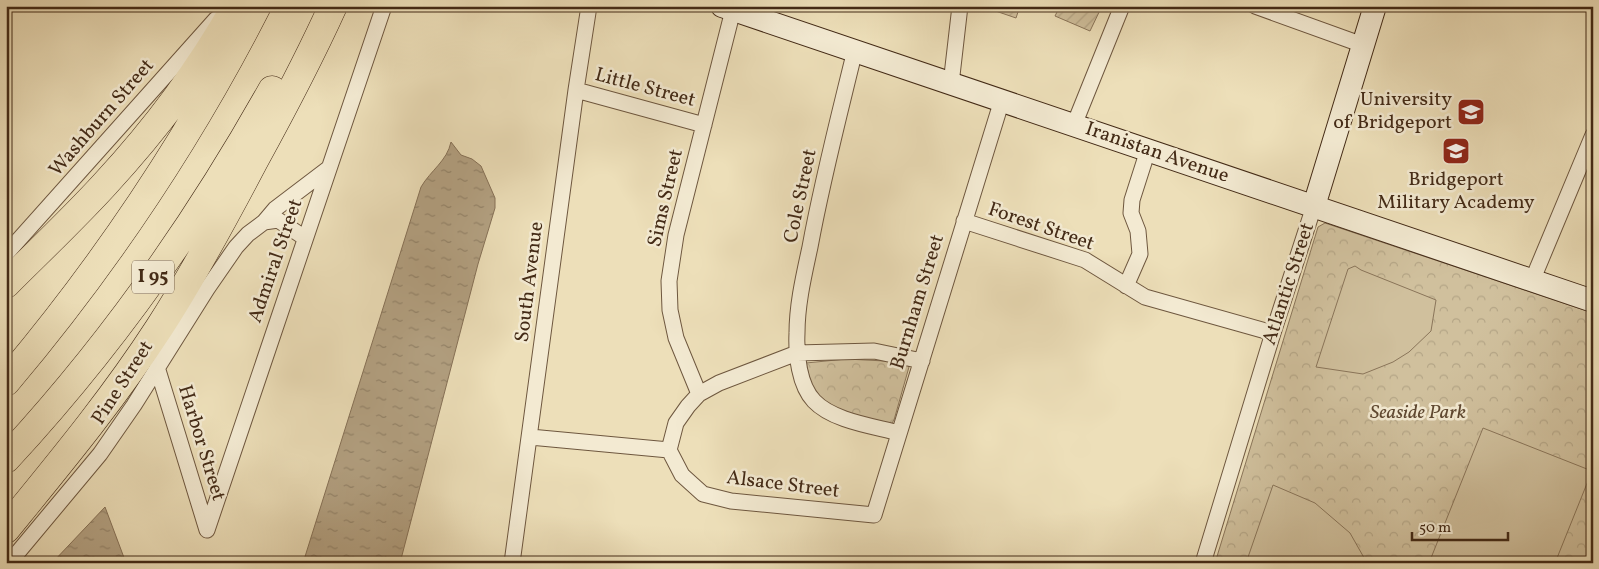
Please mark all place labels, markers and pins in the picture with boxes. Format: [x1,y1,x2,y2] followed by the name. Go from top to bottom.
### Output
[1333,86,1452,137] place label: University of Bridgeport
[1456,97,1486,127] school or university icon: University of Bridgeport
[1441,136,1471,166] school or university icon: Bridgeport Military Academy
[1377,166,1535,217] place label: Bridgeport Military Academy

